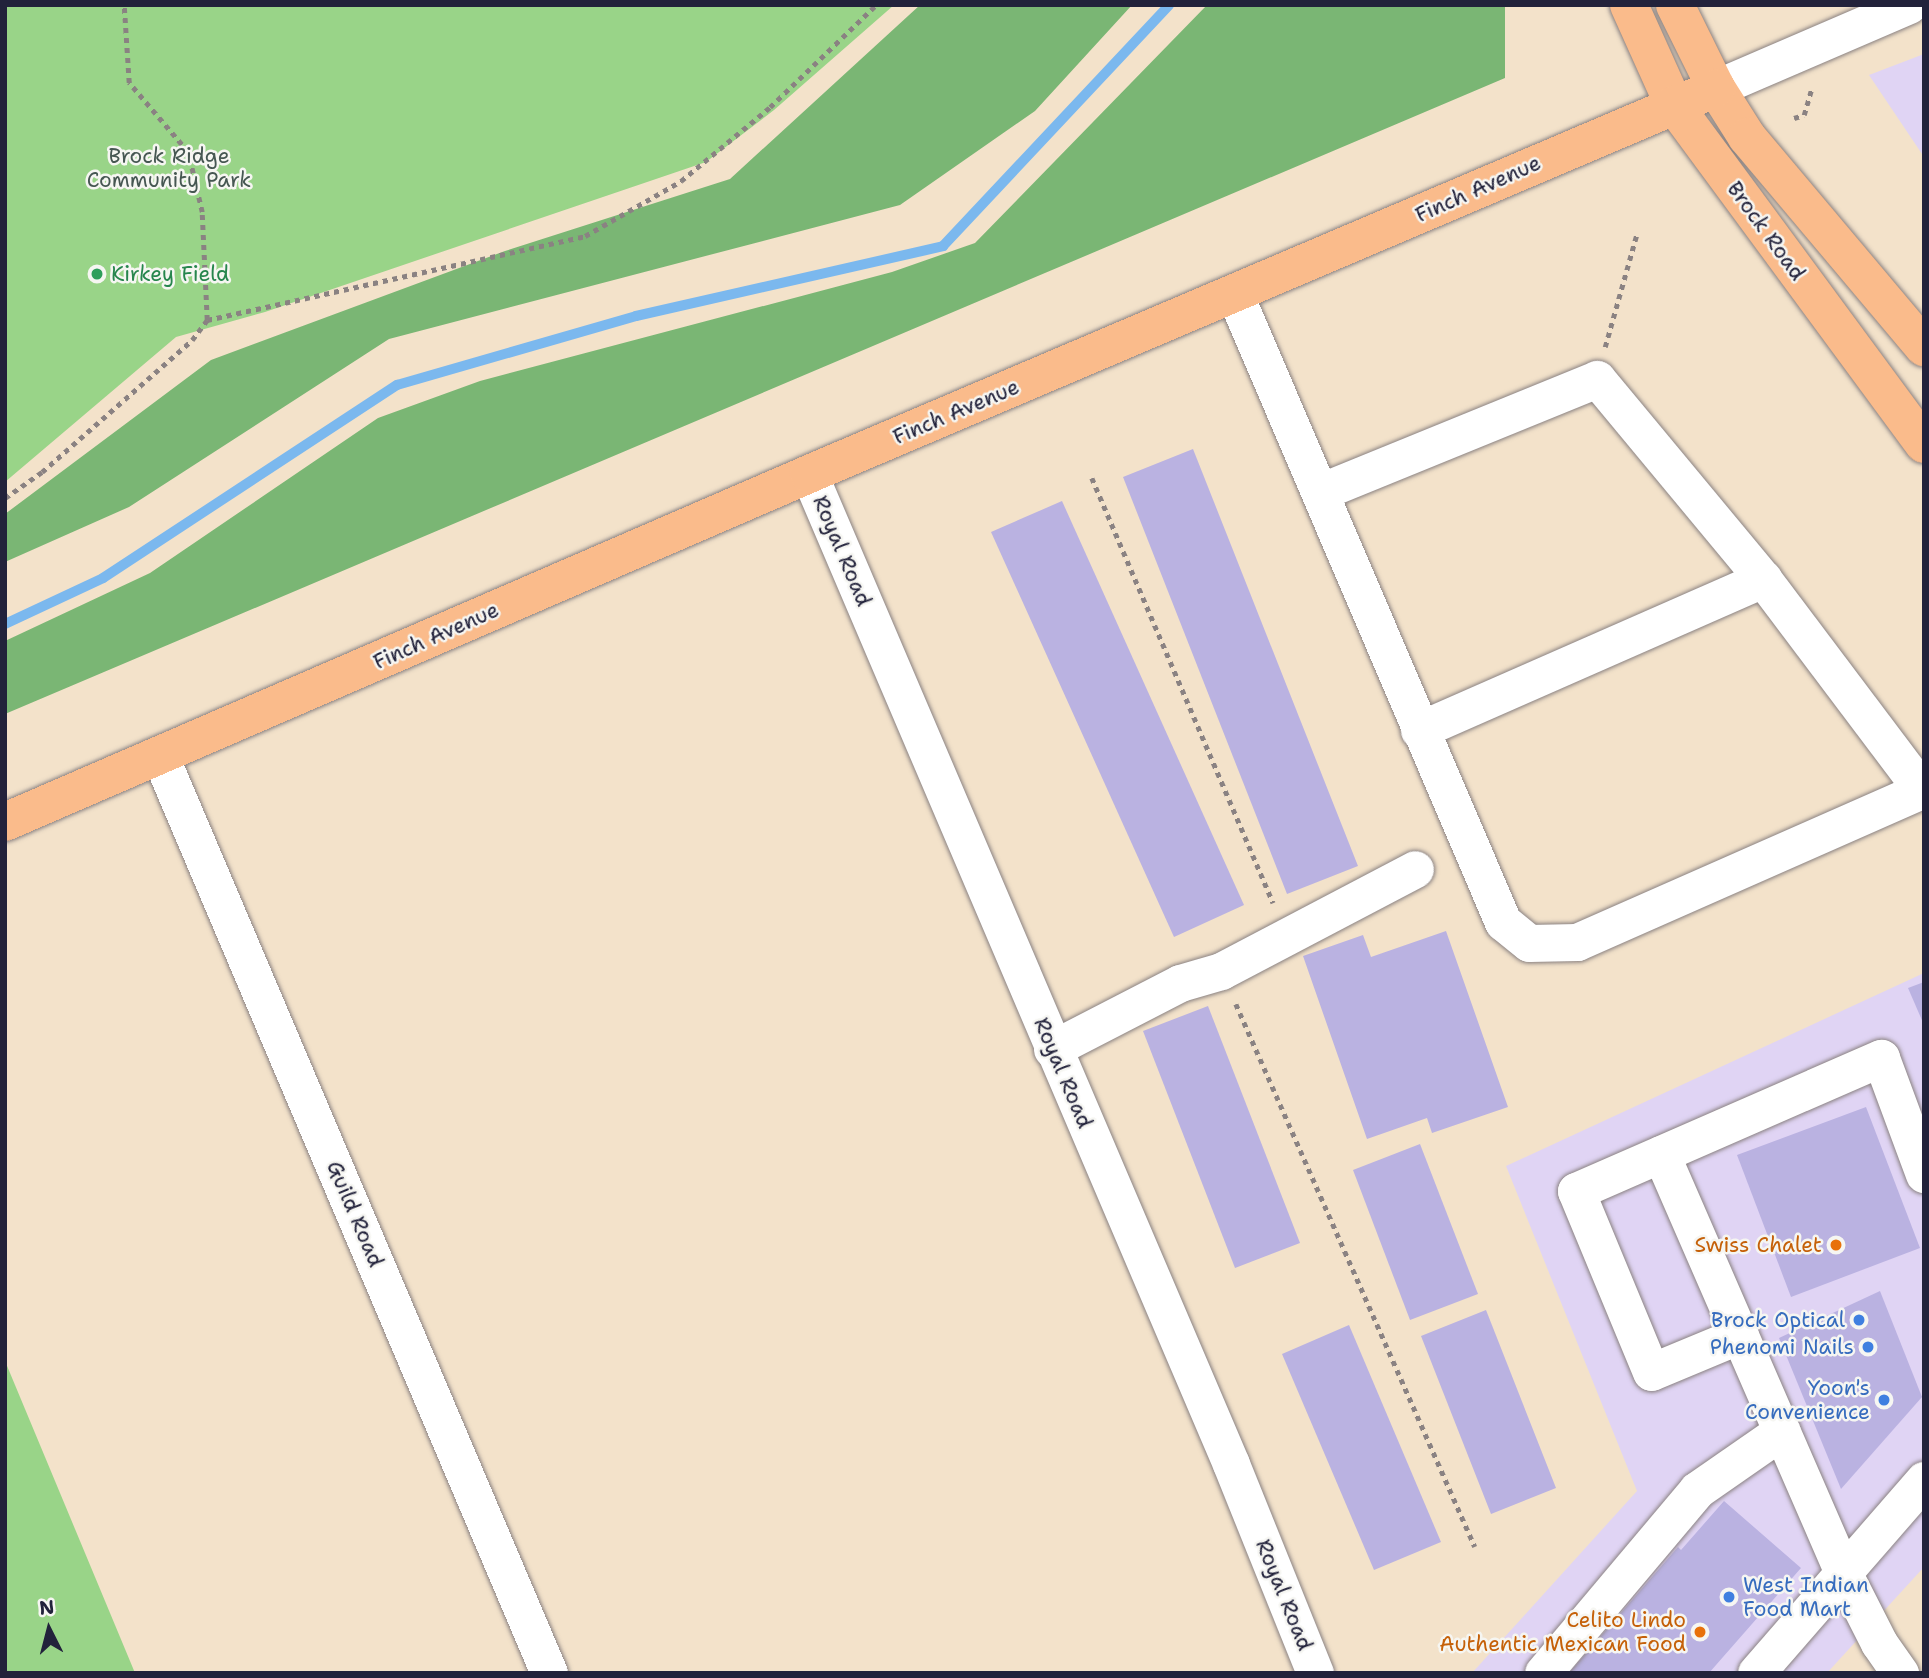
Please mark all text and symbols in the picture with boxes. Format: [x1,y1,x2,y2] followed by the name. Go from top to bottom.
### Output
[87,143,251,193] park label: Brock Ridge Community Park
[1411,150,1545,228] street label: Finch Avenue
[1722,177,1810,285] street label: Brock Road
[111,261,229,287] place label: Kirkey Field
[89,266,105,282] marker: Kirkey Field
[889,374,1023,450] street label: Finch Avenue
[807,492,877,610] street label: Royal Road
[369,597,503,675] street label: Finch Avenue
[1028,1014,1098,1132] street label: Royal Road
[321,1157,389,1271] street label: Guild Road
[1695,1232,1822,1258] place label: Swiss Chalet
[1828,1237,1844,1253] marker: Swiss Chalet
[1711,1307,1845,1333] place label: Brock Optical
[1851,1312,1867,1328] marker: Brock Optical
[1710,1334,1854,1360] place label: Phenomi Nails
[1860,1339,1876,1355] marker: Phenomi Nails
[1745,1375,1870,1425] place label: Yoon's Convenience
[1876,1392,1892,1408] marker: Yoon's Convenience
[1250,1536,1318,1654] street label: Royal Road
[1743,1572,1869,1622] place label: West Indian Food Mart
[1721,1589,1737,1605] marker: West Indian Food Mart
[14,1594,84,1664] north arrow
[38,1594,56,1621] text: N
[1439,1607,1686,1657] place label: Celito Lindo Authentic Mexican Food
[1692,1624,1708,1640] marker: Celito Lindo Authentic Mexican Food

